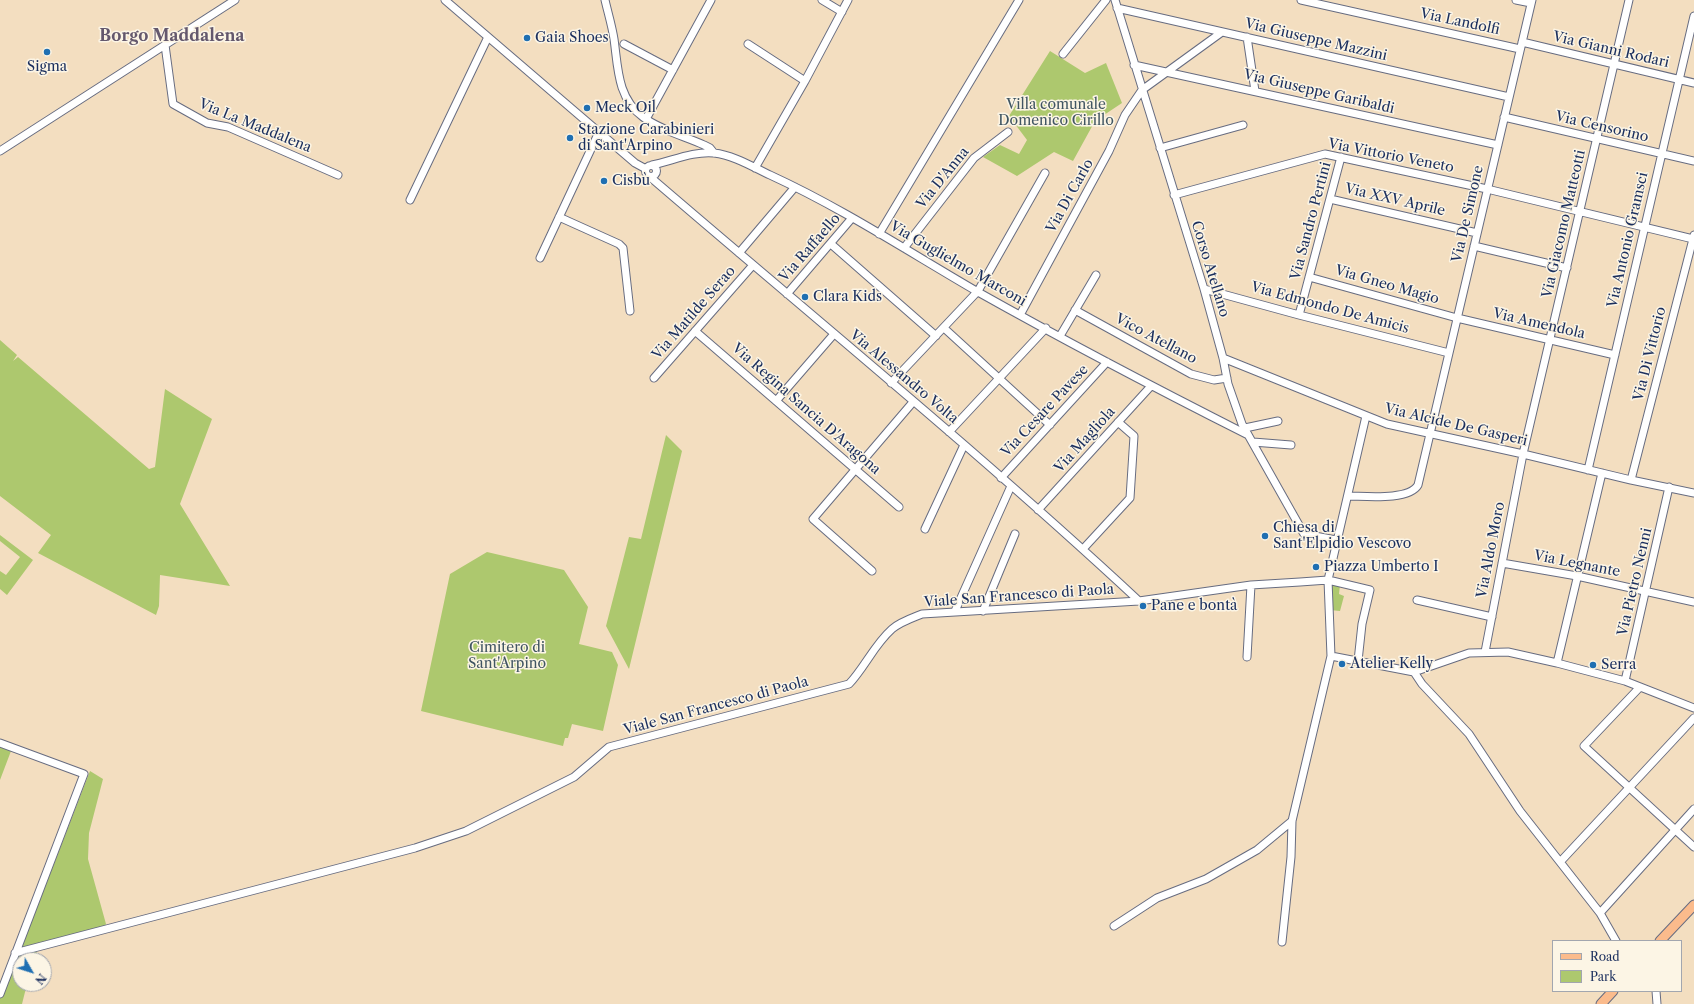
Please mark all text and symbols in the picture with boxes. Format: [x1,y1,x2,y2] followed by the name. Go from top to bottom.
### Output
[1419,5,1501,39] street label: Via Landolfi
[1243,15,1389,65] street label: Via Giuseppe Mazzini
[99,26,245,46] district label: Borgo Maddalena
[1551,28,1671,72] street label: Via Gianni Rodari
[535,30,609,46] place label: Gaia Shoes
[522,33,532,43] marker: Gaia Shoes
[42,47,52,57] marker: Sigma
[27,59,67,75] place label: Sigma
[1242,66,1396,118] street label: Via Giuseppe Garibaldi
[196,96,314,156] street label: Via La Maddalena
[998,97,1114,130] park label: Villa comunale Domenico Cirillo
[595,100,656,116] place label: Meck Oil
[582,103,592,113] marker: Meck Oil
[1554,108,1650,146] street label: Via Censorino
[578,122,714,154] place label: Stazione Carabinieri di Sant'Arpino
[565,133,575,143] marker: Stazione Carabinieri di Sant'Arpino
[1327,136,1455,176] street label: Via Vittorio Veneto
[913,144,973,212] street label: Via D'Anna
[1539,148,1589,300] street label: Via Giacomo Matteotti
[1043,156,1097,236] street label: Via Di Carlo
[1287,160,1335,282] street label: Via Sandro Pertini
[1449,164,1487,264] street label: Via De Simone
[1604,171,1652,309] street label: Via Antonio Gramsci
[612,173,650,189] place label: Cisbù
[599,176,609,186] marker: Cisbù
[1343,180,1447,220] street label: Via XXV Aprile
[776,210,844,286] street label: Via Raffaello
[887,218,1029,310] street label: Via Guglielmo Marconi
[1187,219,1233,319] street label: Corso Atellano
[1333,262,1441,308] street label: Via Gneo Magio
[649,263,739,363] street label: Via Matilde Serao
[1249,279,1411,337] street label: Via Edmondo De Amicis
[813,289,882,305] place label: Clara Kids
[800,292,810,302] marker: Clara Kids
[1491,305,1587,343] street label: Via Amendola
[1630,305,1670,403] street label: Via Di Vittorio
[1112,310,1200,368] street label: Vico Atellano
[846,327,962,427] street label: Via Alessandro Volta
[728,340,884,478] street label: Via Regina Sancia D'Aragona
[998,361,1092,461] street label: Via Cesare Pavese
[1383,400,1529,450] street label: Via Alcide De Gasperi
[1051,404,1119,476] street label: Via Magliola
[1473,501,1509,599] street label: Via Aldo Moro
[1273,520,1411,552] place label: Chiesa di Sant'Elpidio Vescovo
[1614,526,1656,638] street label: Via Pietro Nenni
[1260,531,1270,541] marker: Chiesa di Sant'Elpidio Vescovo
[1532,547,1622,581] street label: Via Legnante
[1324,559,1439,575] place label: Piazza Umberto I
[1311,562,1321,572] marker: Piazza Umberto I
[923,581,1115,611] street label: Viale San Francesco di Paola
[1151,598,1237,614] place label: Pane e bontà
[1138,601,1148,611] marker: Pane e bontà
[468,640,546,672] park label: Cimitero di Sant'Arpino
[1350,656,1433,672] place label: Atelier Kelly
[1601,657,1636,673] place label: Serra
[1337,659,1347,669] marker: Atelier Kelly
[1588,660,1598,670] marker: Serra
[622,673,810,739] street label: Viale San Francesco di Paola
[1552,940,1682,992] legend
[1590,949,1620,964] text: Road
[12,952,52,992] north arrow
[1590,969,1616,984] text: Park
[32,971,49,987] text: N

